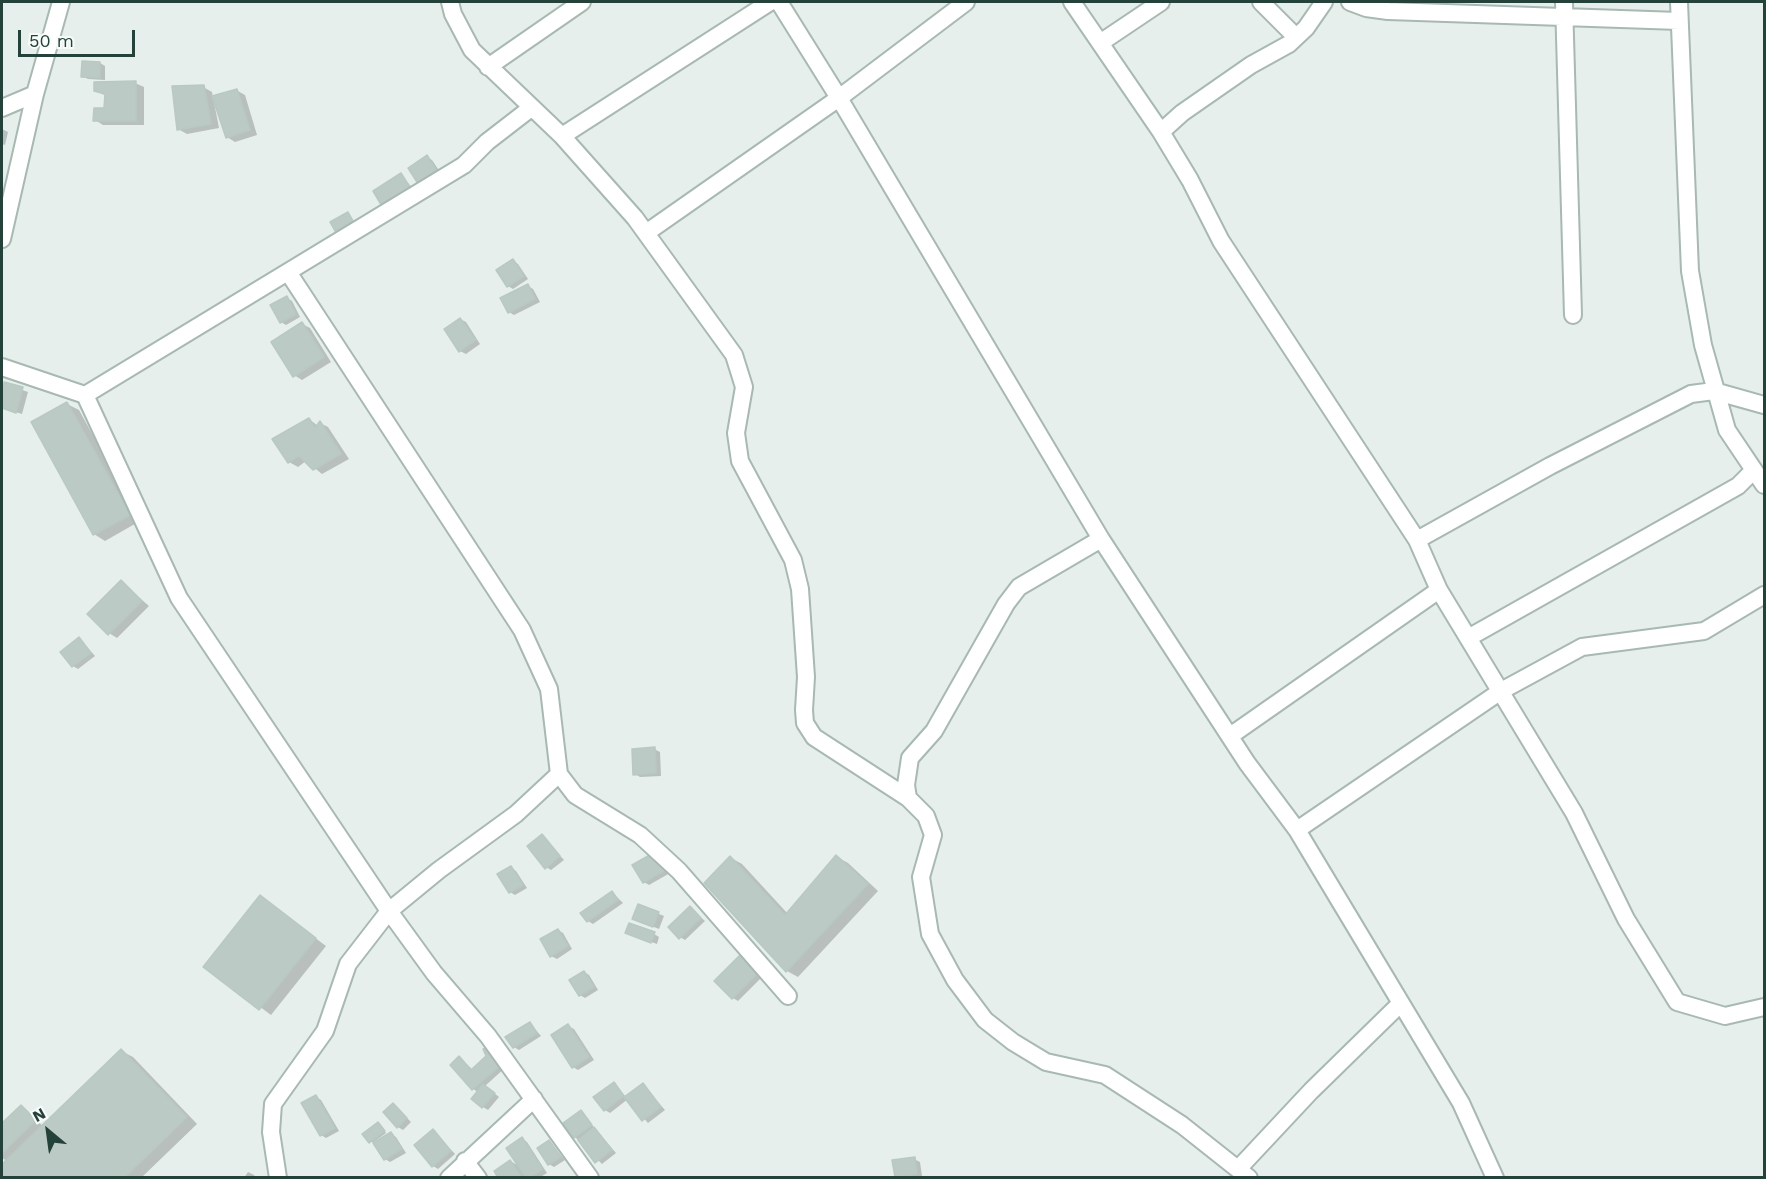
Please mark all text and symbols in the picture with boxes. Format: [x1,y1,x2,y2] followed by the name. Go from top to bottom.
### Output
[21,18,138,56] scale bar
[29,30,74,51] text: 50 m
[18,1101,78,1161] north arrow
[29,1104,49,1126] text: N

